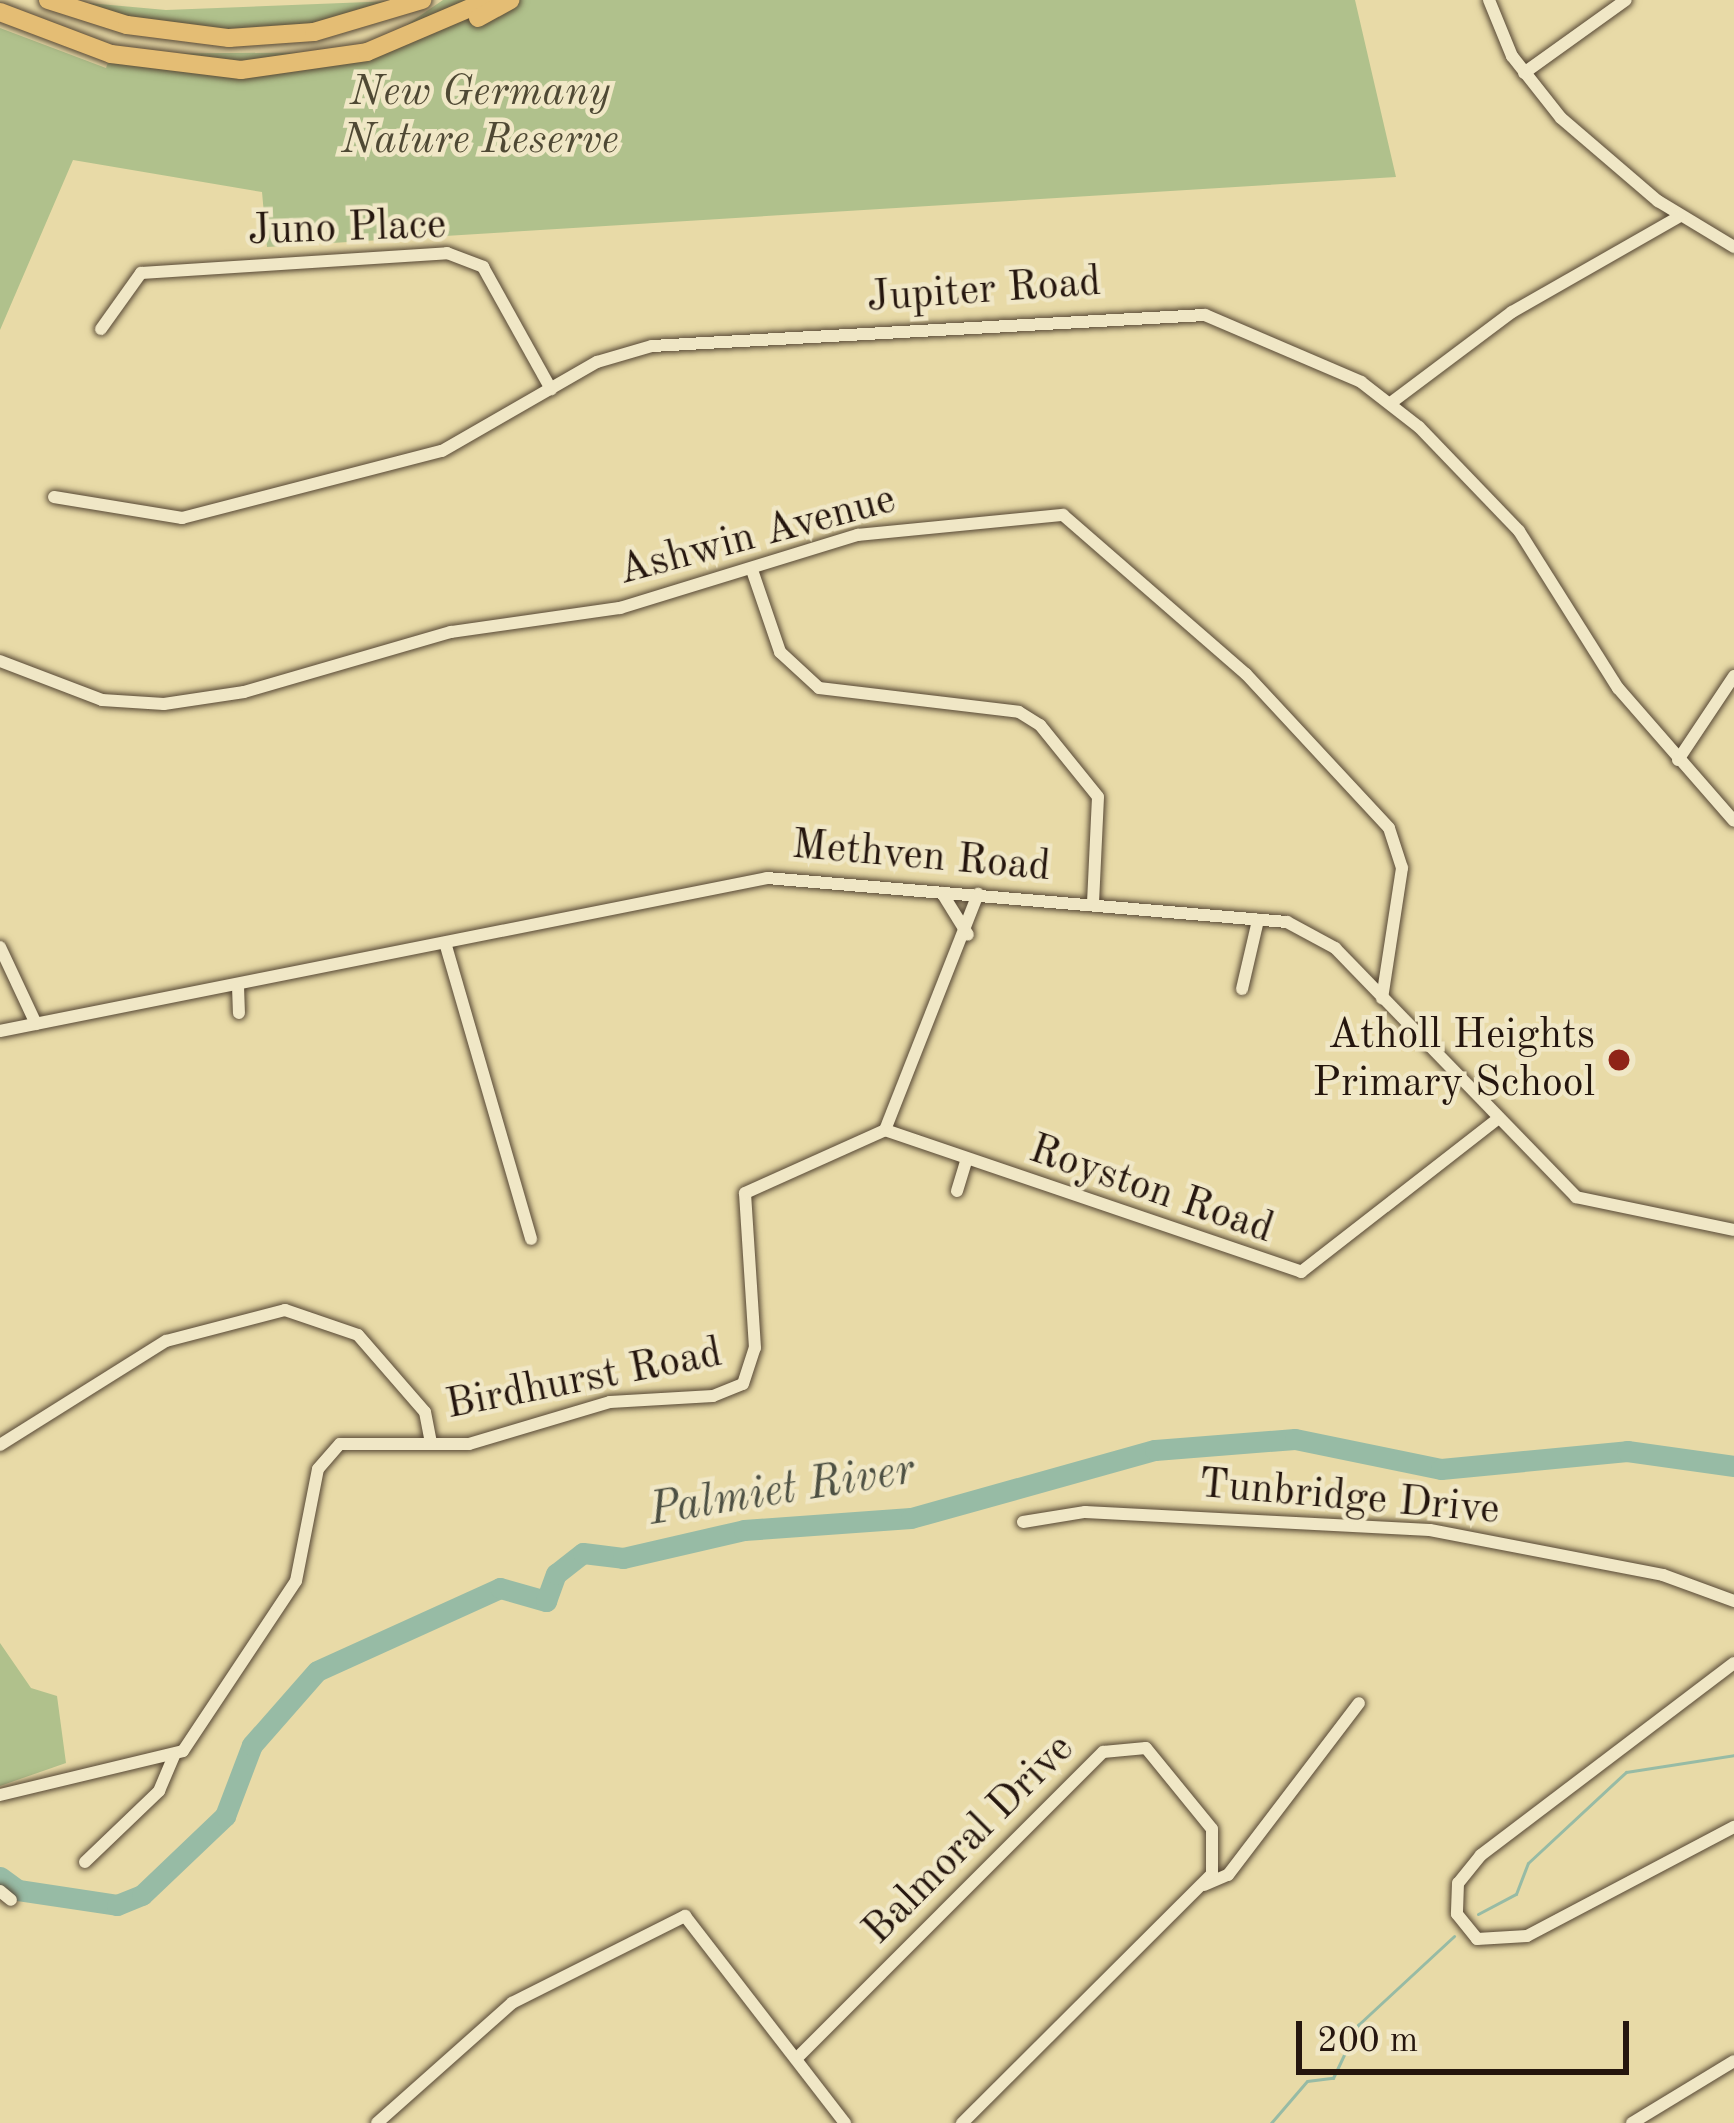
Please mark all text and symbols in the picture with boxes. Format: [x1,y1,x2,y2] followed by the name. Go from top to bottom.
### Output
[341,68,619,166] park label: New Germany Nature Reserve
[247,200,447,258] street label: Juno Place
[865,258,1103,324] street label: Jupiter Road
[613,475,901,597] street label: Ashwin Avenue
[789,821,1053,893] street label: Methven Road
[1312,1011,1595,1110] place label: Atholl Heights Primary School
[1606,1047,1632,1073] marker: Atholl Heights Primary School
[1022,1125,1280,1255] street label: Royston Road
[442,1329,726,1431] street label: Birdhurst Road
[646,1444,918,1540] water label: Palmiet River
[1197,1460,1501,1536] street label: Tunbridge Drive
[853,1724,1085,1956] street label: Balmoral Drive
[1302,1997,1635,2071] scale bar
[1317,2024,1418,2060] text: 200 m

